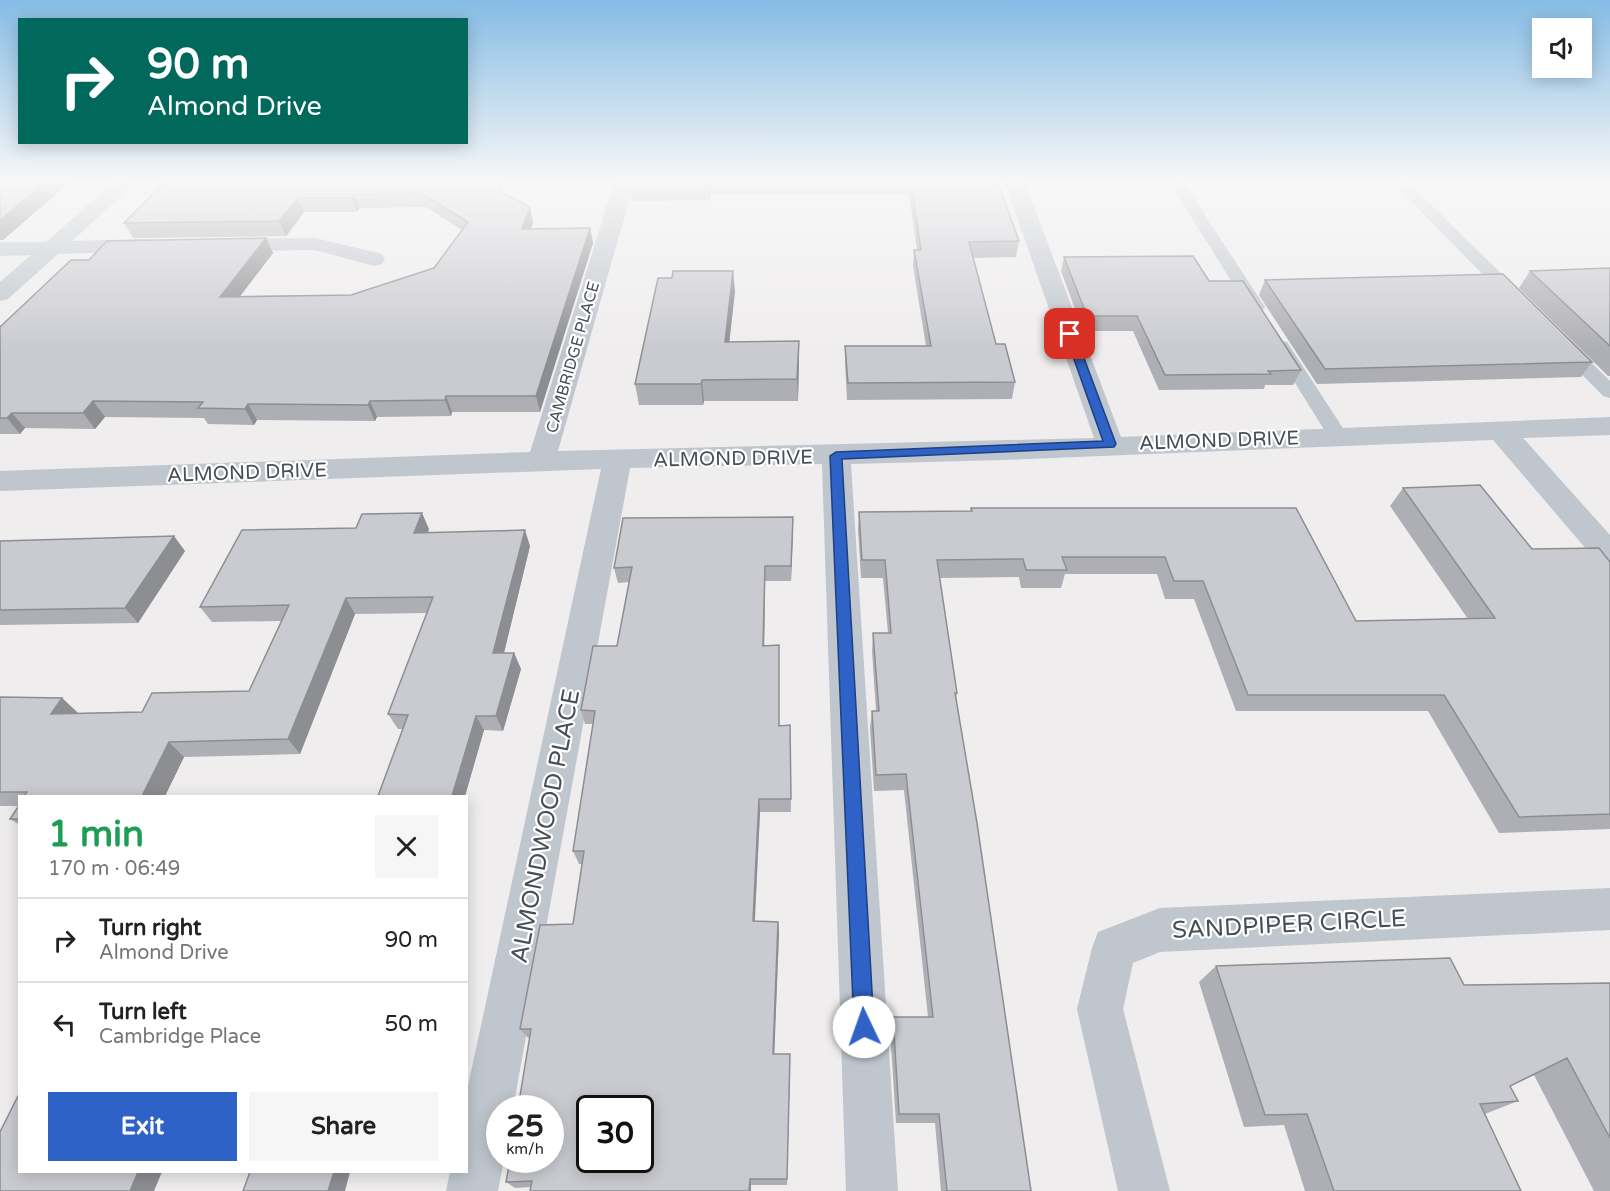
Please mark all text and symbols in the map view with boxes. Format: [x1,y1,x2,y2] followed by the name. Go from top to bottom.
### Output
[1532,18,1592,78] map controls
[1532,18,1592,78] button: sound
[147,39,249,90] text: 90 m
[48,42,126,120] icon: right
[147,90,322,123] text: Almond Drive
[542,279,604,435] street label: CAMBRIDGE PLACE
[1044,308,1095,359] pin
[1053,317,1086,350] icon: arrive
[1139,426,1299,456] street label: ALMOND DRIVE
[653,446,813,472] street label: ALMOND DRIVE
[167,458,327,488] street label: ALMOND DRIVE
[505,687,586,965] street label: ALMONDWOOD PLACE
[48,813,144,856] text: 1 min
[375,815,438,878] button: close
[48,857,180,881] text: 170 m · 06:49
[1171,904,1407,945] street label: SANDPIPER CIRCLE
[99,915,201,941] text: Turn right
[48,924,81,957] icon: right
[384,927,438,953] text: 90 m
[99,941,229,965] text: Almond Drive
[832,995,896,1059] position arrow
[99,999,187,1025] text: Turn left
[48,1008,81,1041] icon: left
[384,1011,438,1037] text: 50 m
[99,1025,261,1049] text: Cambridge Place
[48,1092,237,1161] button: Exit
[249,1092,438,1161] button: Share
[576,1095,654,1173] speed limit sign: 30
[506,1108,544,1145] text: 25
[506,1140,544,1158] text: km/h

